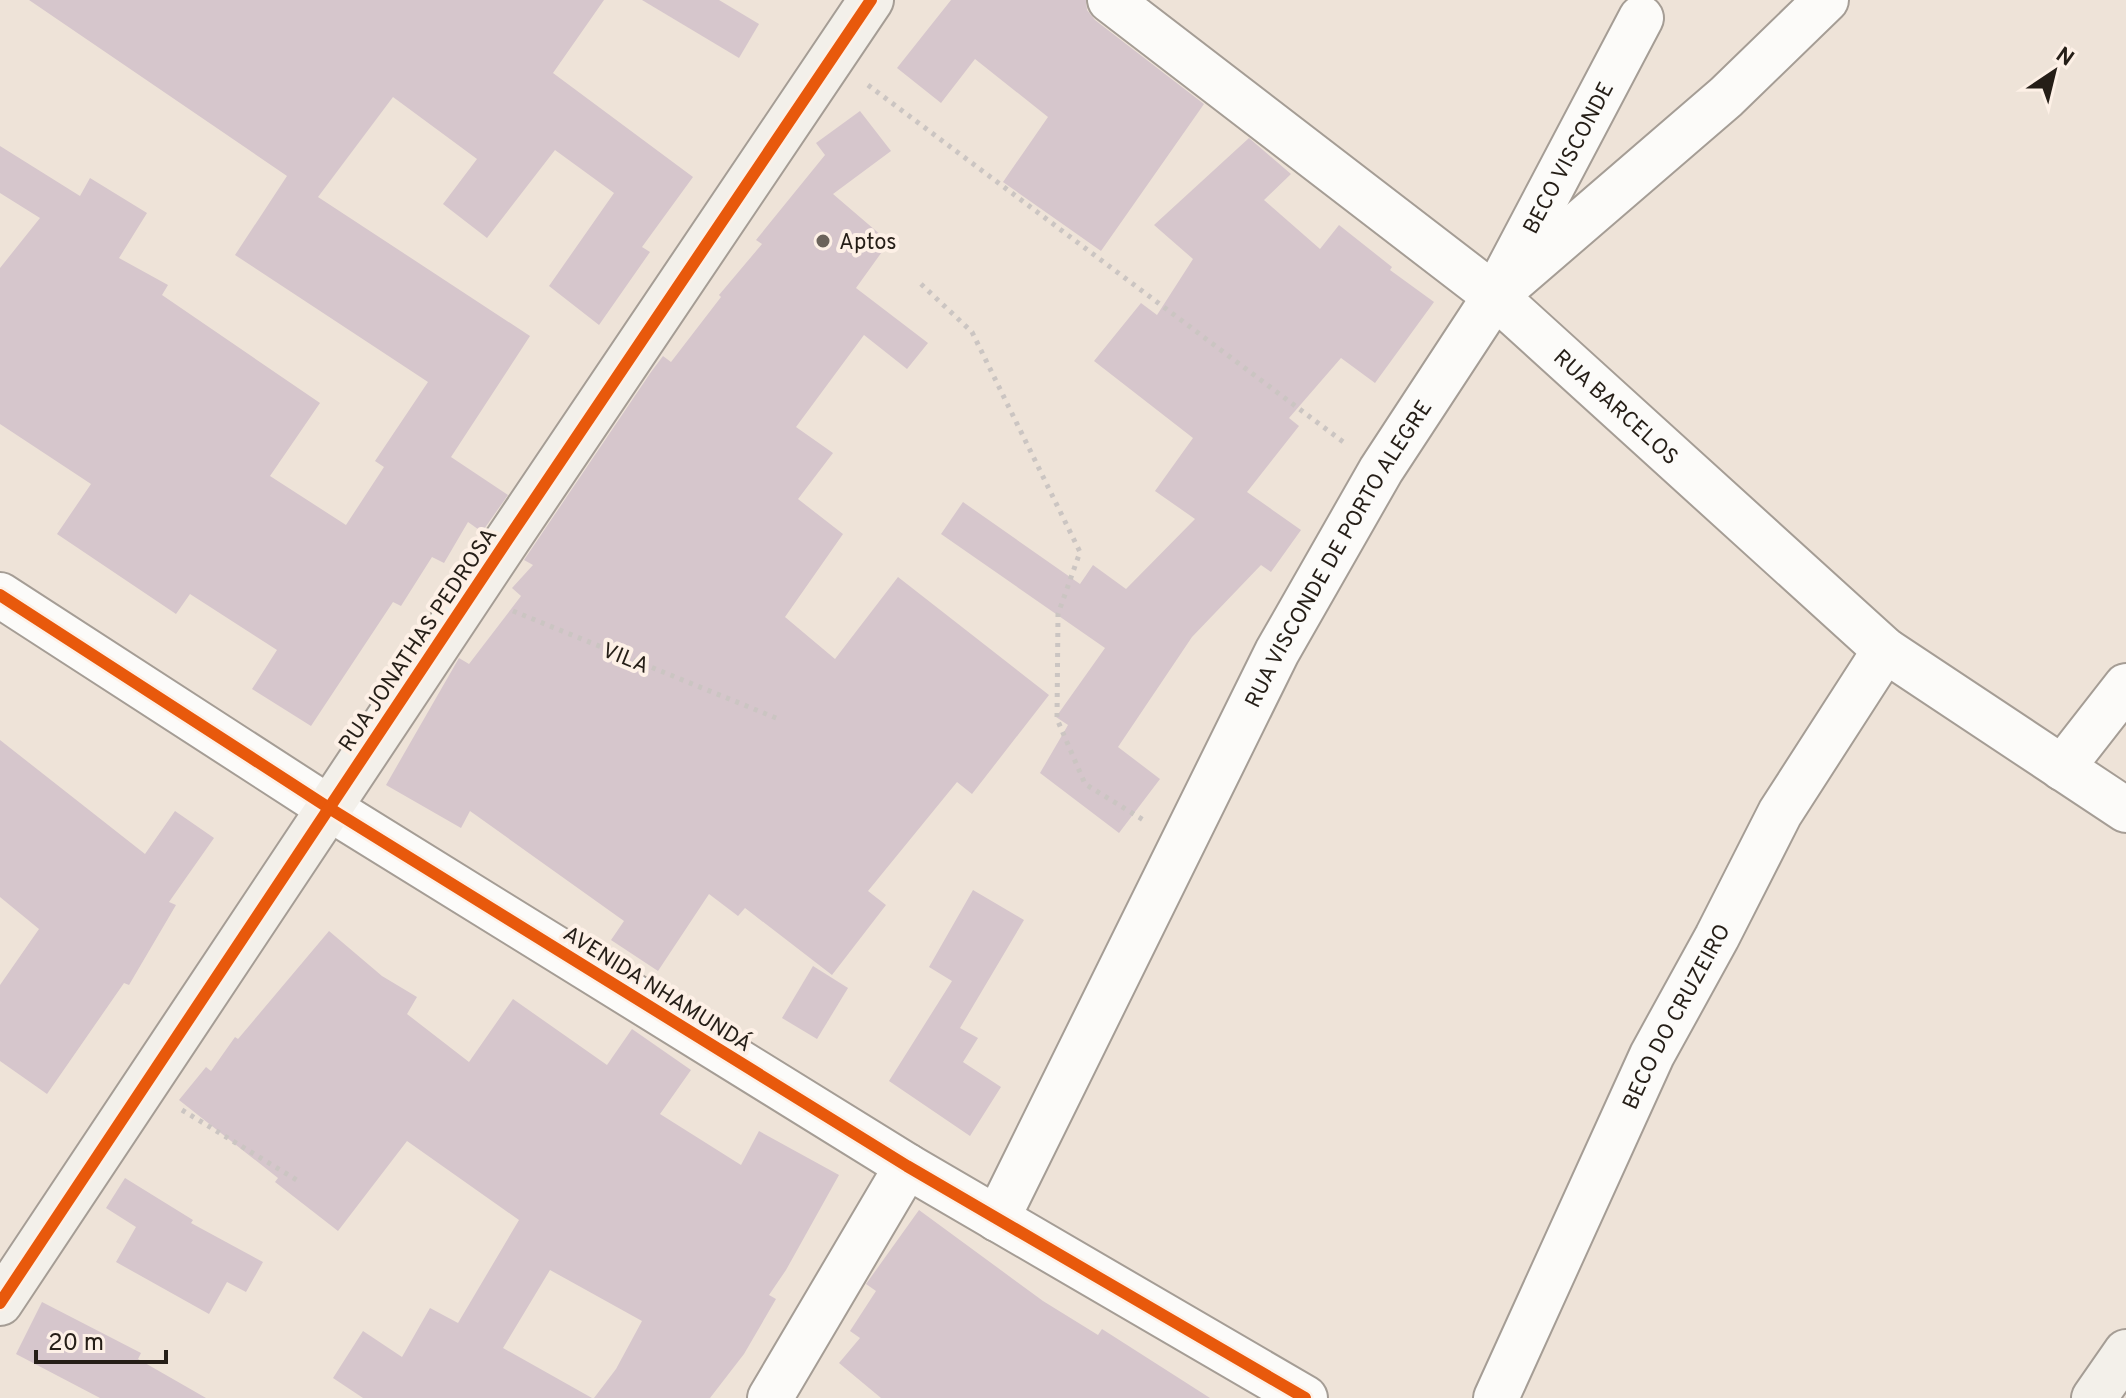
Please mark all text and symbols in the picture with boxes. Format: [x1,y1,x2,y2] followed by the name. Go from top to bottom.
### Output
[2014,32,2094,112] north arrow
[2050,42,2078,73] text: N
[1519,78,1621,239] street label: BECO VISCONDE
[839,230,897,257] place label: Aptos
[814,232,832,250] marker: Aptos
[1547,345,1683,472] street label: RUA BARCELOS
[1241,396,1439,713] street label: RUA VISCONDE DE PORTO ALEGRE
[334,523,504,757] street label: RUA JONATHAS PEDROSA
[598,638,652,681] street label: VILA
[558,919,757,1059] street label: AVENIDA NHAMUNDÁ
[1618,920,1737,1114] street label: BECO DO CRUZEIRO
[36,1314,166,1364] scale bar
[48,1329,104,1359] text: 20 m

